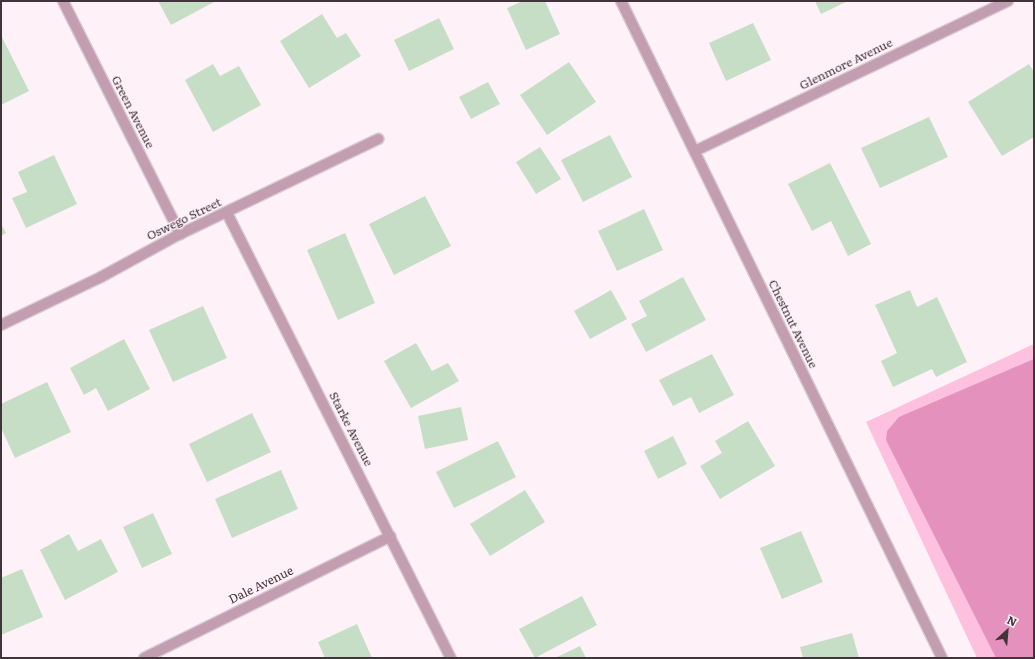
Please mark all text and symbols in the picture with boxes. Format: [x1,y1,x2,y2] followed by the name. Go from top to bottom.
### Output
[797,35,895,93] street label: Glenmore Avenue
[109,73,157,151] street label: Green Avenue
[144,195,224,243] street label: Oswego Street
[765,278,821,370] street label: Chestnut Avenue
[326,389,376,469] street label: Starke Avenue
[226,563,296,607] street label: Dale Avenue
[987,611,1027,651] north arrow
[1005,611,1020,629] text: N

